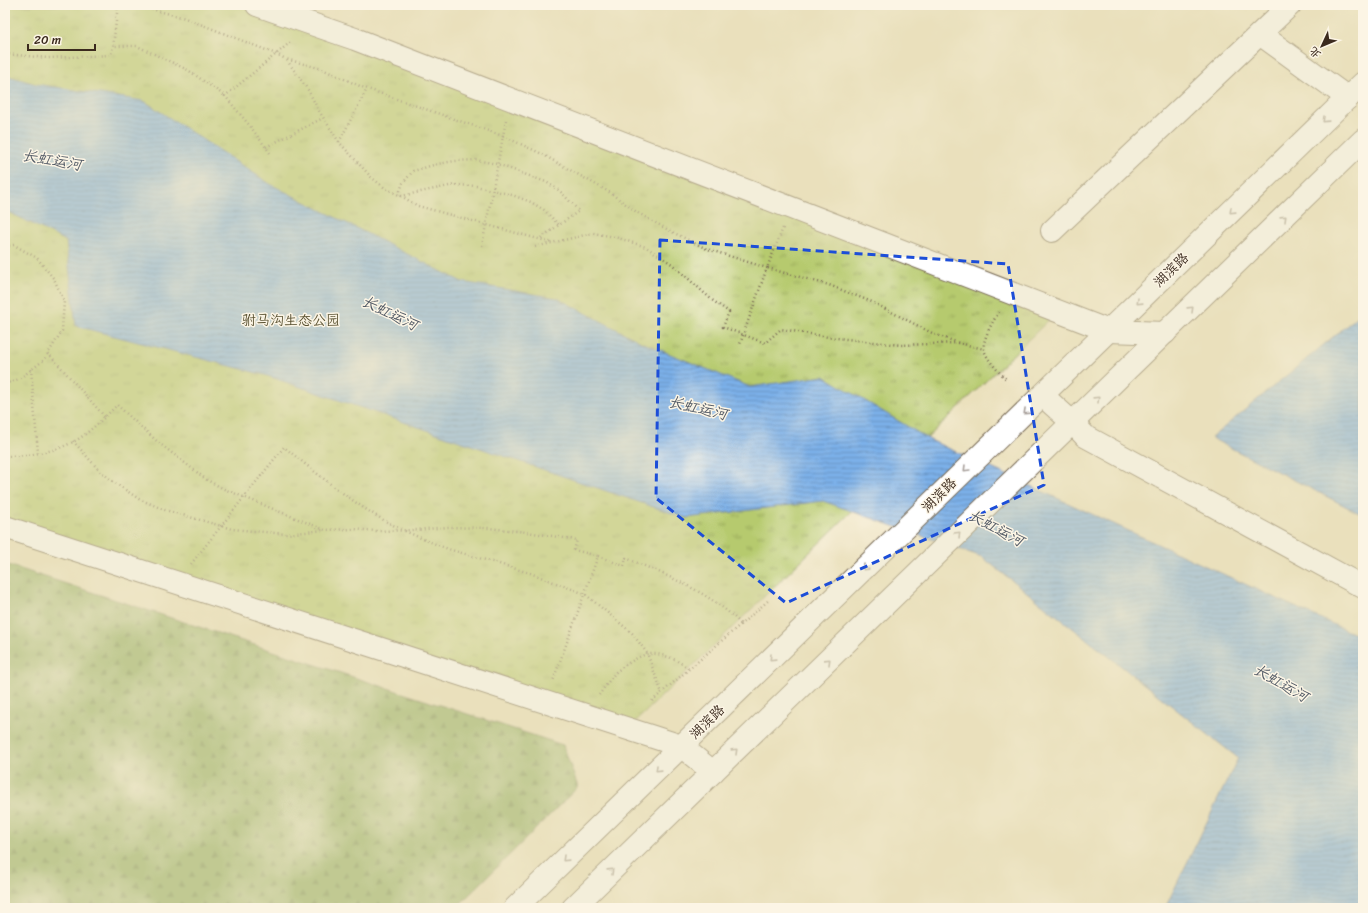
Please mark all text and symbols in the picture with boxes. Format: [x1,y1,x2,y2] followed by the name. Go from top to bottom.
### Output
[28,26,95,52] scale bar
[1302,26,1342,66] north arrow
[34,29,61,51] text: 20 m
[1305,42,1326,63] text: 北
[1322,115,1330,123] one-way arrow
[20,142,87,179] water label: 长虹运河
[1229,206,1237,214] one-way arrow
[1279,215,1287,223] one-way arrow
[1147,246,1195,294] street label: 湖滨路
[357,288,425,339] water label: 长虹运河
[1136,297,1144,304] one-way arrow
[1186,306,1194,314] one-way arrow
[242,308,340,333] park label: 驸马沟生态公园
[666,389,733,428] water label: 长虹运河
[1092,396,1100,404] one-way arrow
[1023,407,1030,414] one-way arrow
[963,464,971,471] one-way arrow
[915,471,963,519] street label: 湖滨路
[963,502,1031,555] water label: 长虹运河
[953,531,961,539] one-way arrow
[862,563,870,571] one-way arrow
[769,654,777,661] one-way arrow
[1249,657,1316,711] water label: 长虹运河
[823,658,831,666] one-way arrow
[683,698,731,746] street label: 湖滨路
[730,748,738,756] one-way arrow
[655,764,663,771] one-way arrow
[562,854,570,862] one-way arrow
[606,868,614,876] one-way arrow

